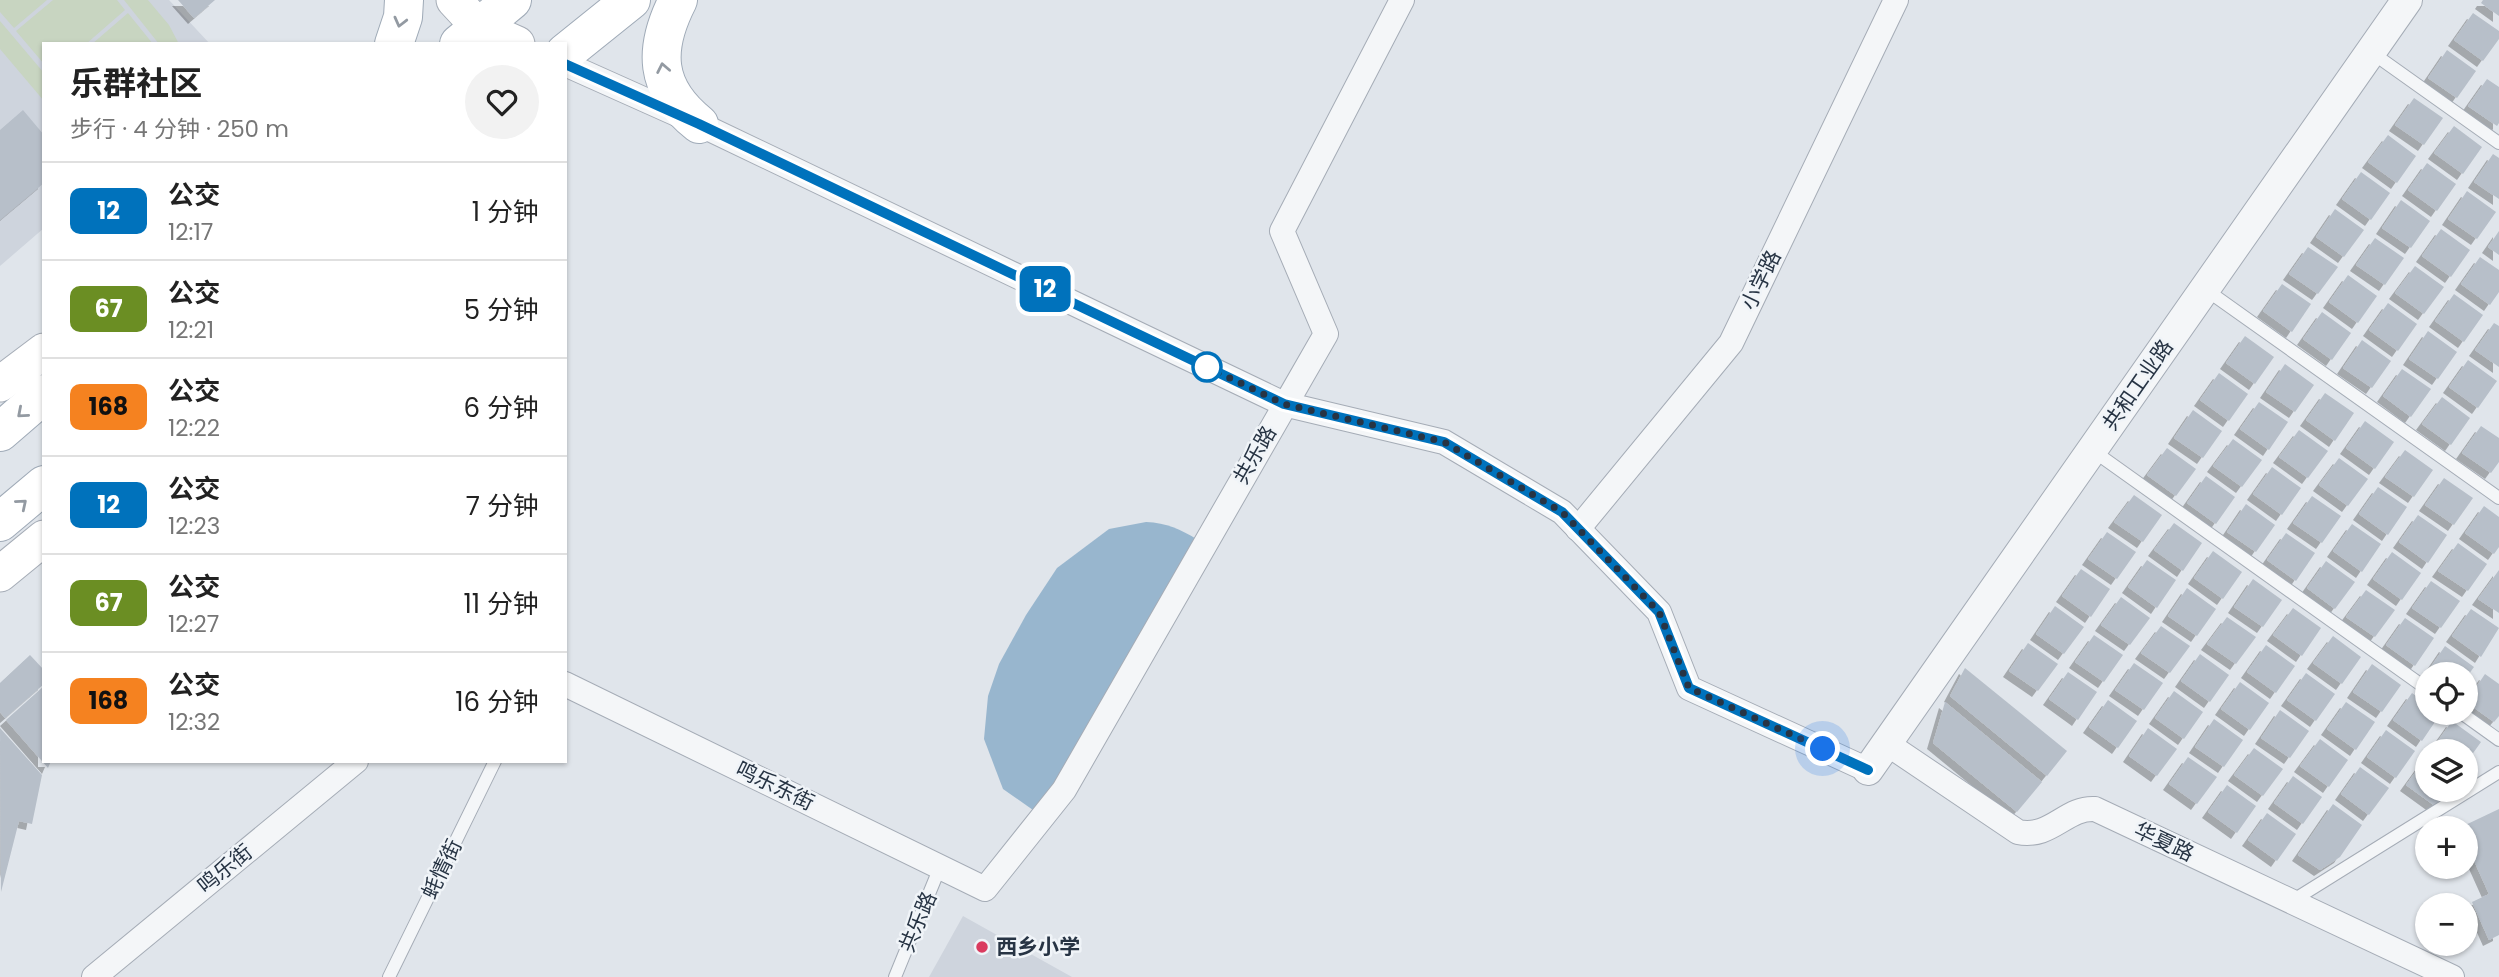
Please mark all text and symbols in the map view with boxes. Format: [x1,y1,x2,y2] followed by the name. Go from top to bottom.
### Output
[394,16,408,28] one-way arrow
[70,60,202,107] text: 乐群社区
[656,63,671,75] one-way arrow
[465,65,539,139] button: heart
[70,113,289,145] text: 步行 · 4 分钟 · 250 m
[168,177,220,213] text: 公交
[97,194,120,227] text: 12
[472,194,539,230] text: 1 分钟
[168,216,213,248] text: 12:17
[1734,245,1787,314] street label: 小学路
[1014,266,1076,312] line badge: 12
[1034,272,1056,305] text: 12
[168,275,220,311] text: 公交
[94,292,123,325] text: 67
[464,292,539,328] text: 5 分钟
[168,314,214,346] text: 12:21
[2096,333,2180,436] street label: 共和工业路
[1192,352,1222,382] unlabelled marker
[168,373,220,409] text: 公交
[89,390,128,423] text: 168
[464,390,539,426] text: 6 分钟
[17,405,30,417] one-way arrow
[168,412,220,444] text: 12:22
[1226,420,1283,489] street label: 共乐路
[168,471,220,507] text: 公交
[97,488,120,521] text: 12
[466,488,539,524] text: 7 分钟
[14,499,26,512] one-way arrow
[168,510,220,542] text: 12:23
[168,569,220,605] text: 公交
[94,586,123,619] text: 67
[463,586,539,622] text: 11 分钟
[168,608,219,640] text: 12:27
[2415,662,2478,956] map controls
[2415,662,2478,725] button: locate
[168,667,220,703] text: 公交
[89,684,128,717] text: 168
[455,684,539,720] text: 16 分钟
[168,706,220,738] text: 12:32
[1805,731,1840,766] your location
[2415,739,2478,802] button: layers
[731,754,819,817] street label: 鸣乐东街
[2130,815,2199,868] street label: 华夏路
[2415,816,2478,879] button: +
[415,834,468,903] street label: 蚝情街
[191,838,258,900] street label: 鸣乐街
[892,887,943,956] street label: 共乐路
[2415,893,2478,956] button: −
[996,932,1080,961] place label: 西乡小学
[974,939,990,955] marker: 西乡小学

